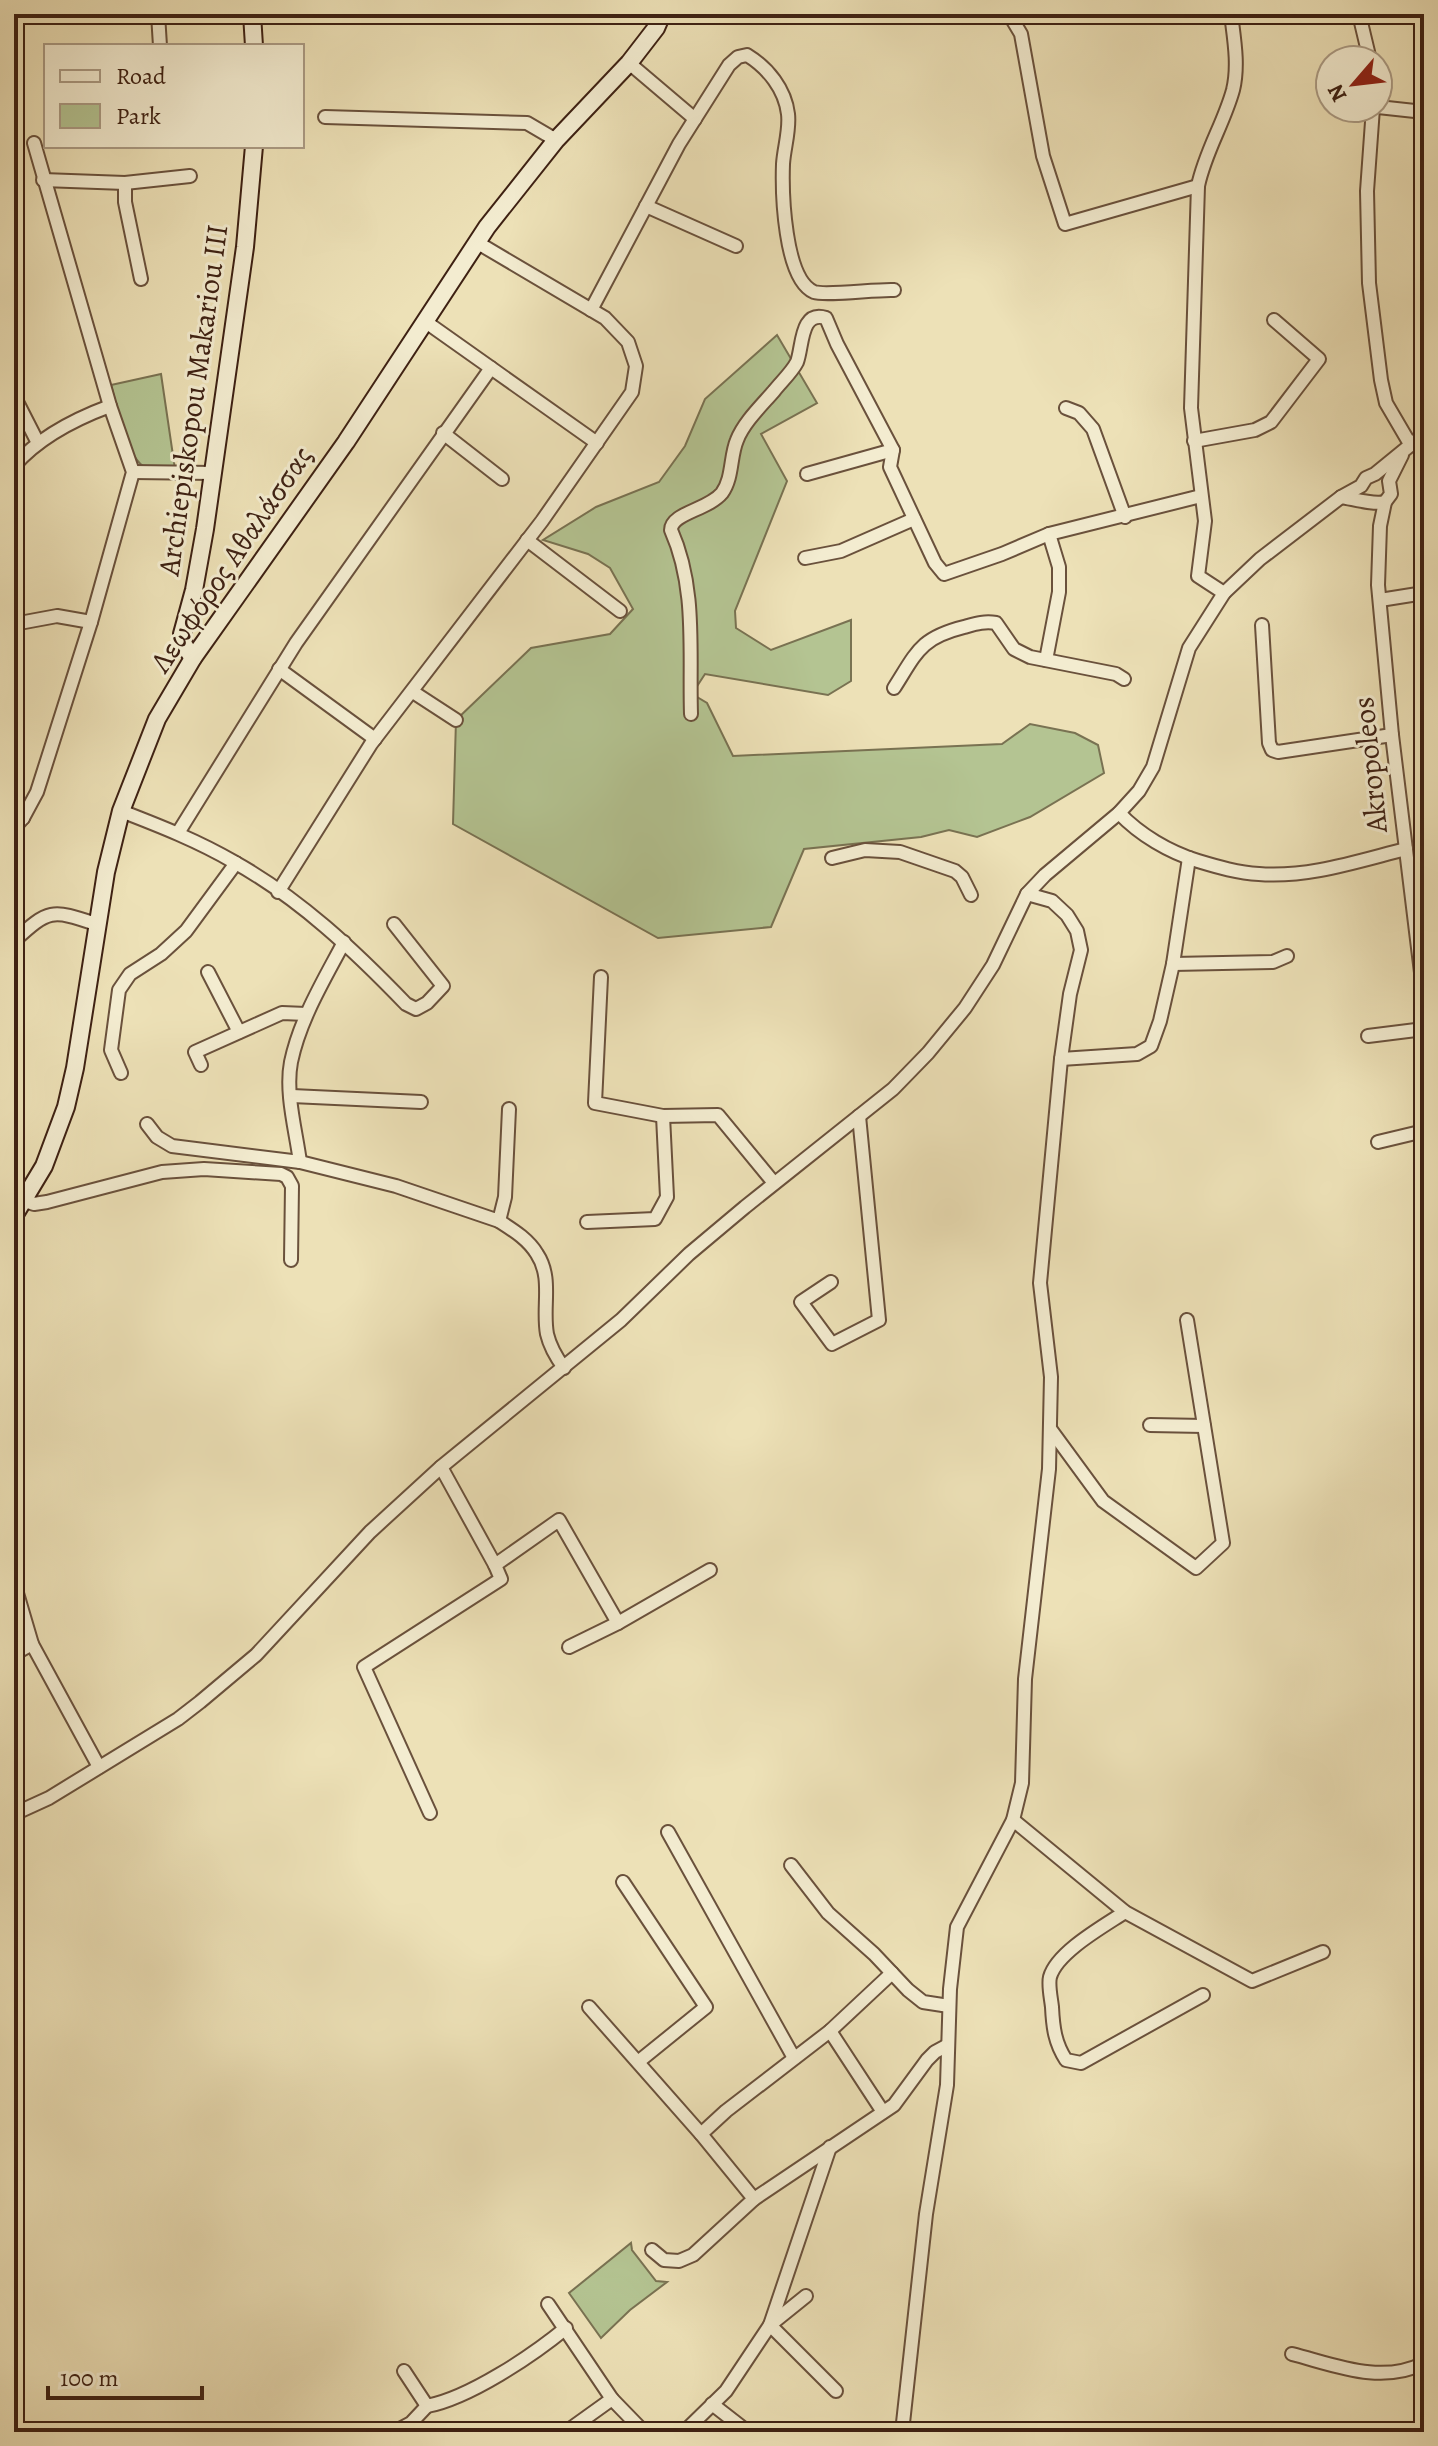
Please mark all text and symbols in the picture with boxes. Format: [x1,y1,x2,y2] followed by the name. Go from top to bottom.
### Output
[44,44,304,148] legend
[1314,44,1394,124] north arrow
[116,60,166,92] text: Road
[1320,79,1354,107] text: N
[116,100,161,132] text: Park
[148,222,237,579] street label: Archiepiskopou Makariou III
[140,438,322,681] street label: Λεωφόρος Αθαλάσσας
[1343,695,1397,836] street label: Akropoleos
[48,2350,202,2400] scale bar
[60,2362,119,2394] text: 100 m

